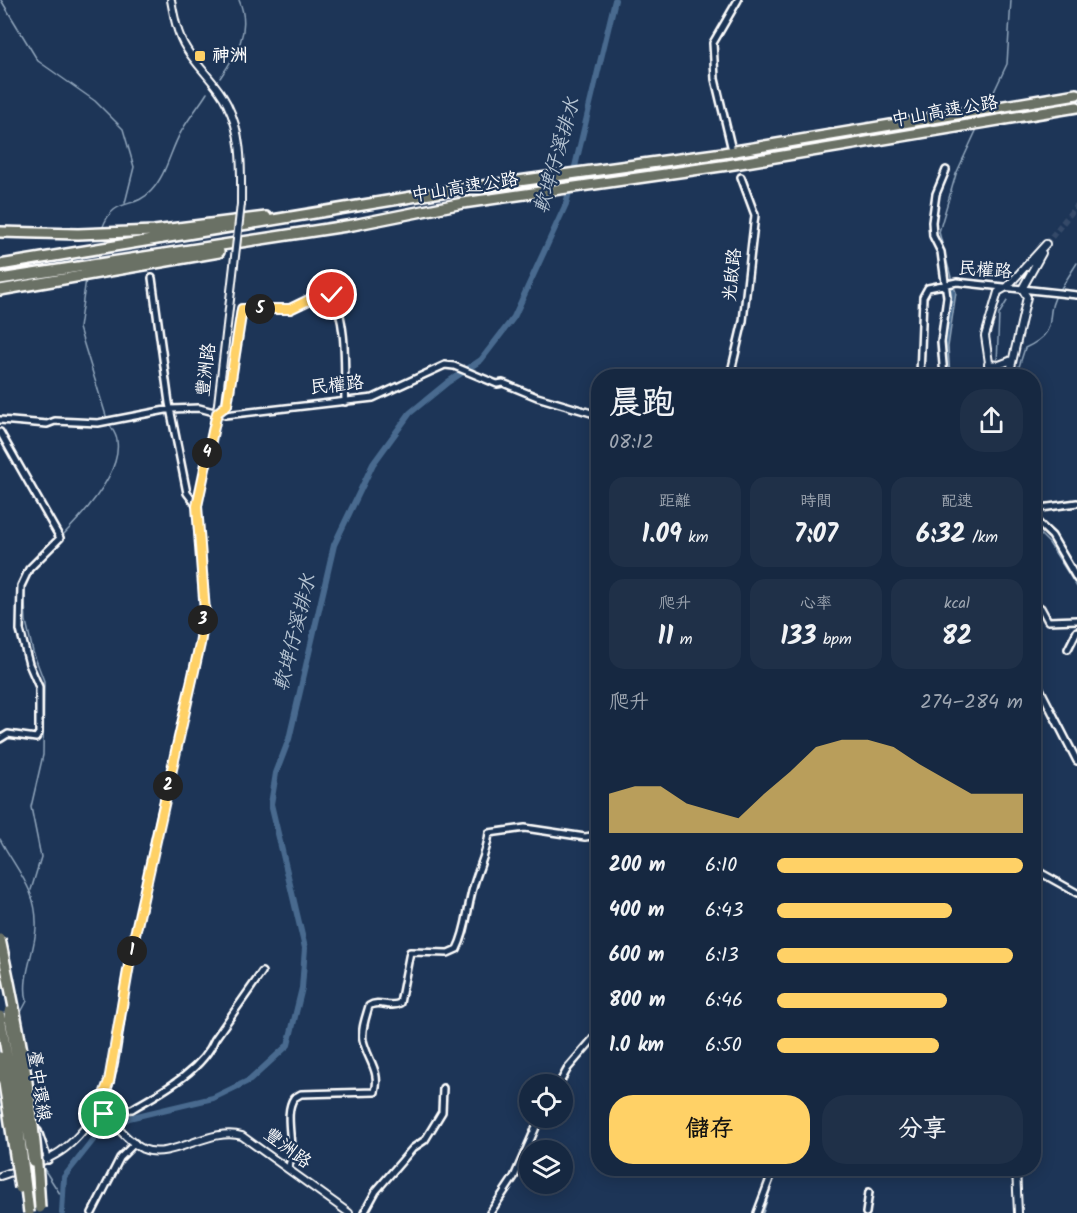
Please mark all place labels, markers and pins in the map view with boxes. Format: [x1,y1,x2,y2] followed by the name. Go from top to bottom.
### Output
[212,42,248,71] place label: 神洲
[193,49,207,63] marker: 神洲
[306,269,357,320] pin
[245,294,275,324] pin: 5
[192,438,222,468] pin: 4
[188,605,218,635] pin: 3
[153,771,183,801] pin: 2
[117,936,147,966] pin: 1
[78,1088,129,1139] pin

